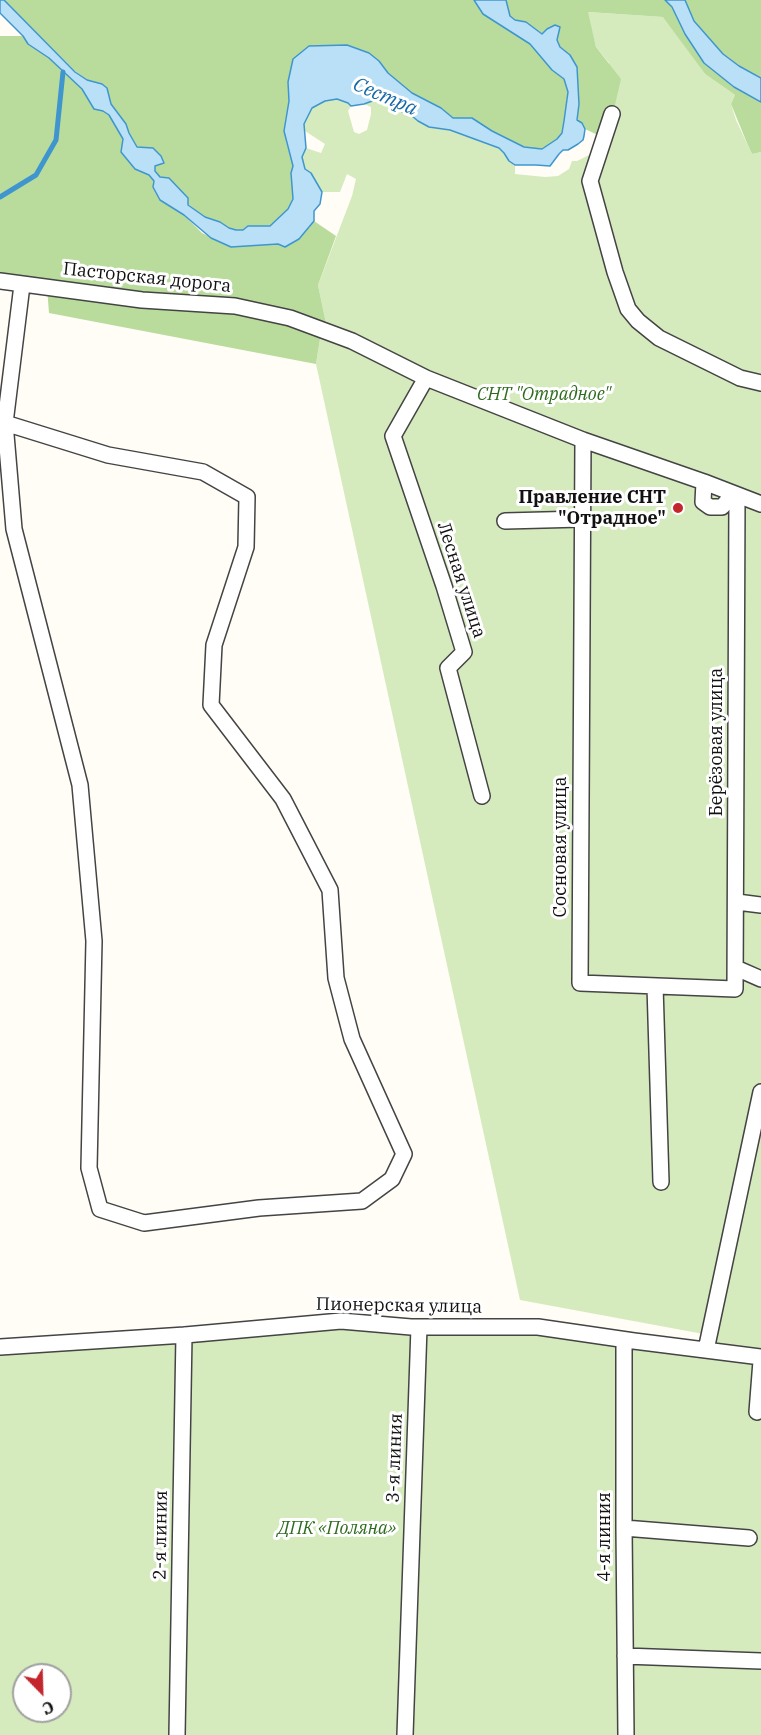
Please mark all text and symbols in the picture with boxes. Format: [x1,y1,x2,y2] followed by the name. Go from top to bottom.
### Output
[349,73,421,121] water label: Сестра
[62,258,232,298] street label: Пасторская дорога
[477,384,611,406] park label: СНТ "Отрадное"
[518,487,666,530] place label: Правление СНТ "Отрадное"
[671,501,685,515] marker: Правление СНТ "Отрадное"
[432,519,490,641] street label: Лесная улица
[706,668,728,816] street label: Берёзовая улица
[550,777,572,917] street label: Сосновая улица
[316,1294,482,1318] street label: Пионерская улица
[383,1413,407,1503] street label: 3-я линия
[149,1490,173,1580] street label: 2-я линия
[594,1492,616,1582] street label: 4-я линия
[278,1518,396,1540] park label: ДПК «Поляна»
[12,1663,72,1723] north arrow
[39,1696,57,1719] text: С

